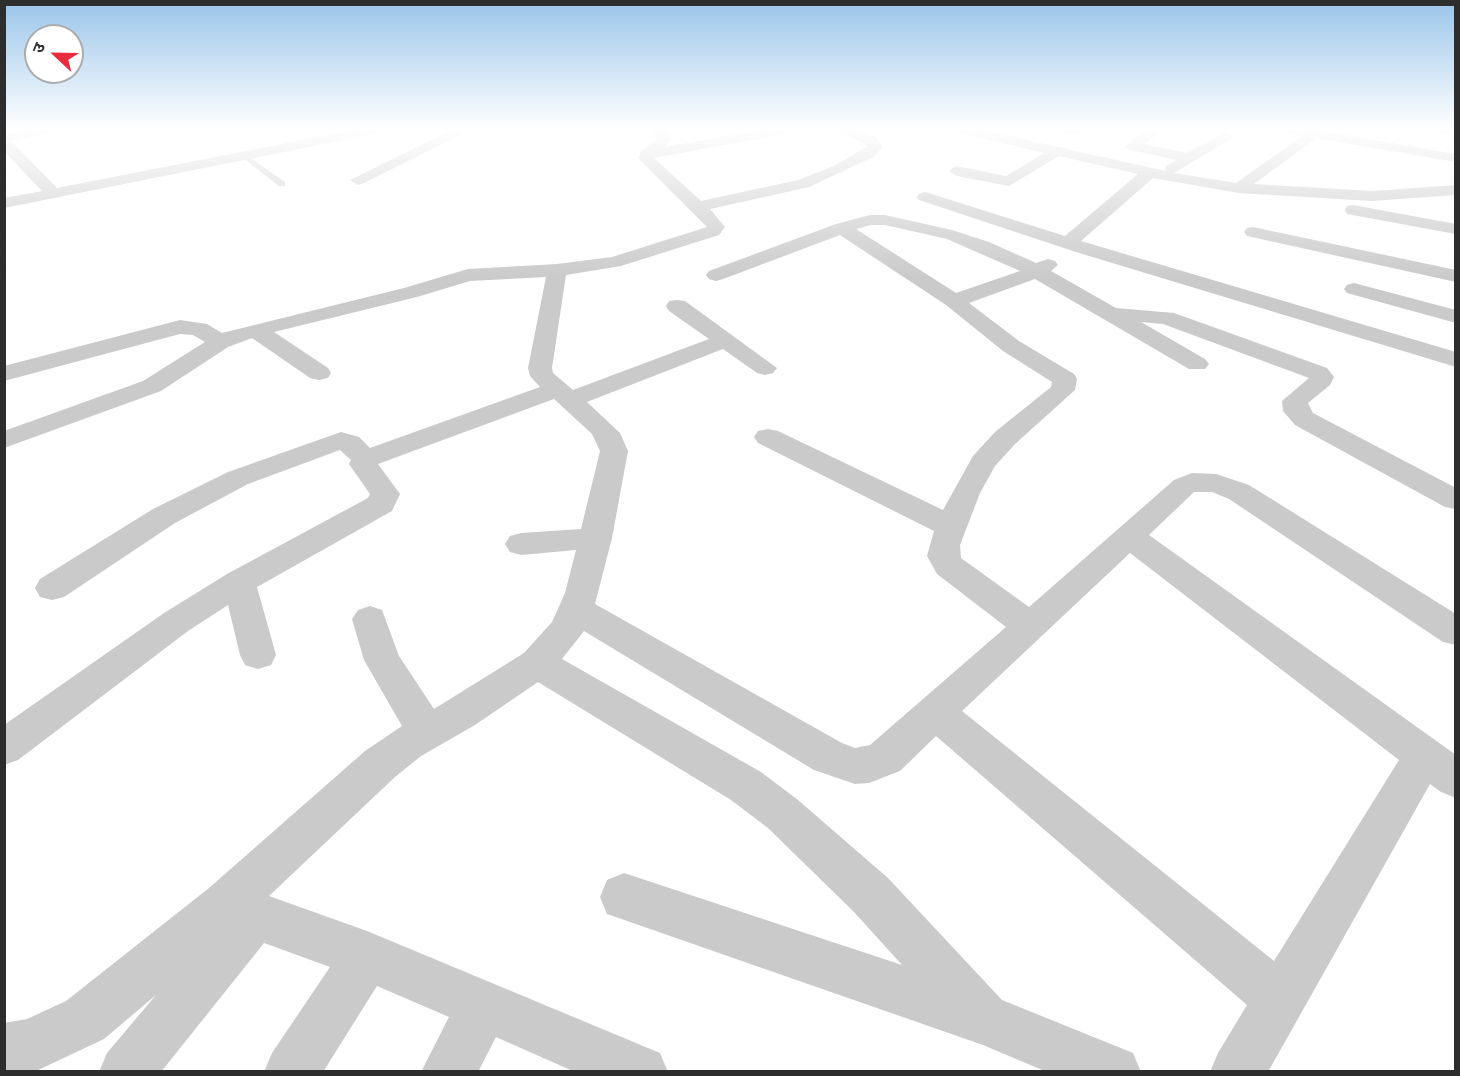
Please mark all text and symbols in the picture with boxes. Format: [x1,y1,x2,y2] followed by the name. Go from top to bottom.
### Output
[24,24,84,84] north arrow
[28,40,49,56] text: उ

